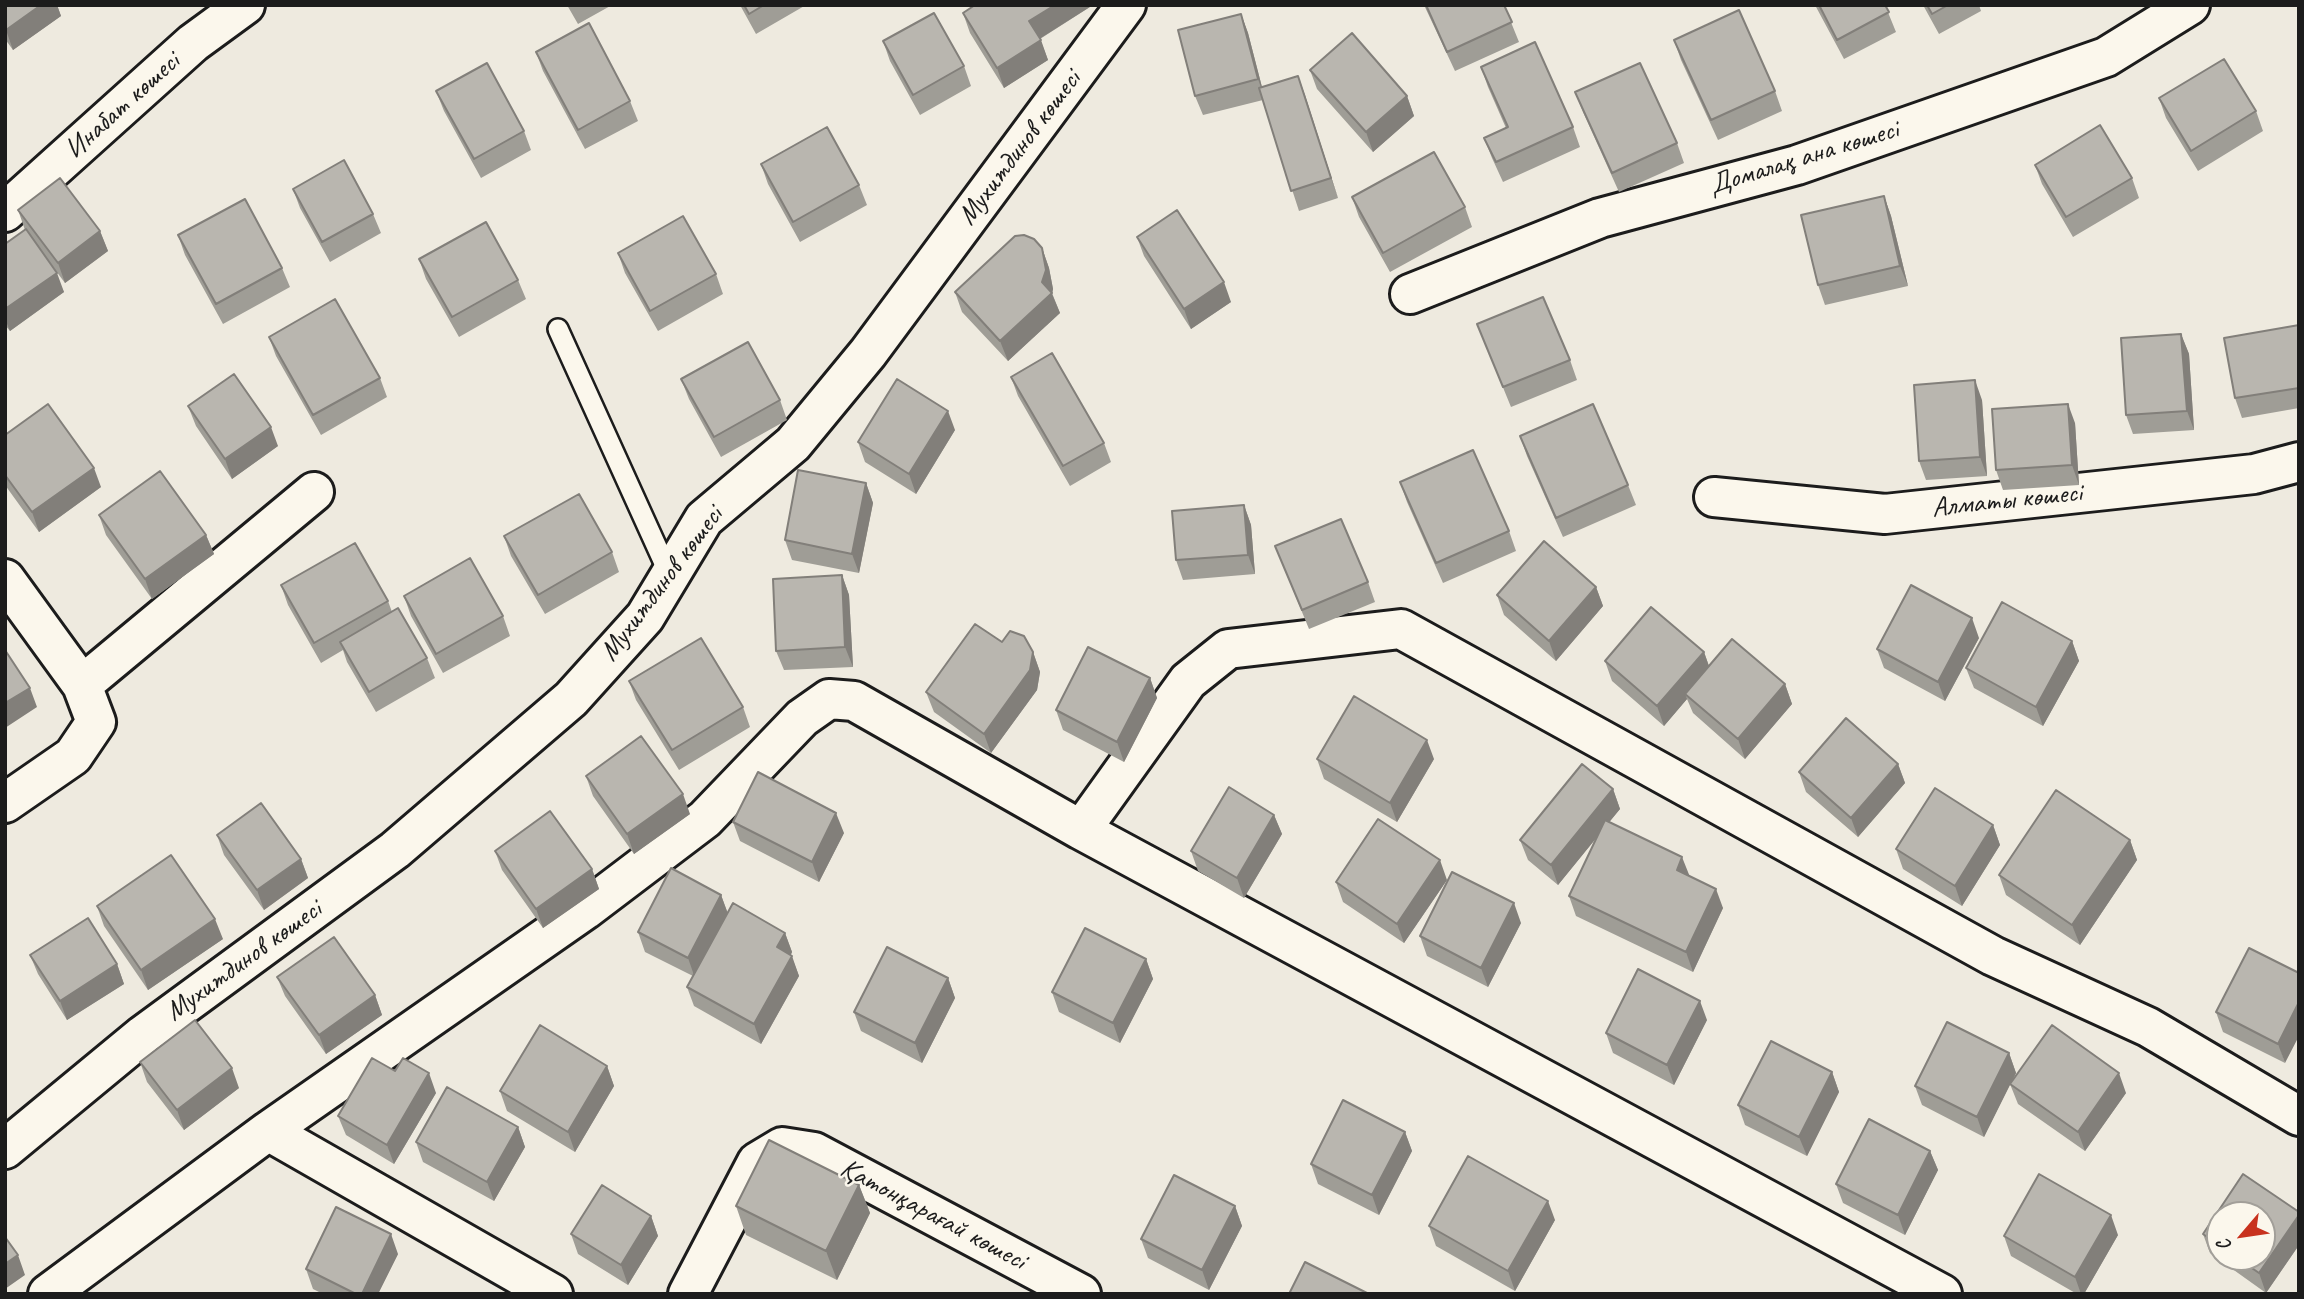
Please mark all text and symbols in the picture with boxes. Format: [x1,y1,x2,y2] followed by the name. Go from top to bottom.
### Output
[58,45,188,167] street label: Инабат көшесі
[951,64,1089,232] street label: Мухитдинов көшесі
[1705,113,1903,203] street label: Домалақ ана көшесі
[1930,476,2084,526] street label: Алматы көшесі
[593,500,731,668] street label: Мухитдинов көшесі
[159,893,329,1029] street label: Мухитдинов көшесі
[834,1152,1032,1278] street label: Қатонқарағай көшесі
[2206,1201,2276,1271] north arrow
[2212,1235,2237,1255] text: С

